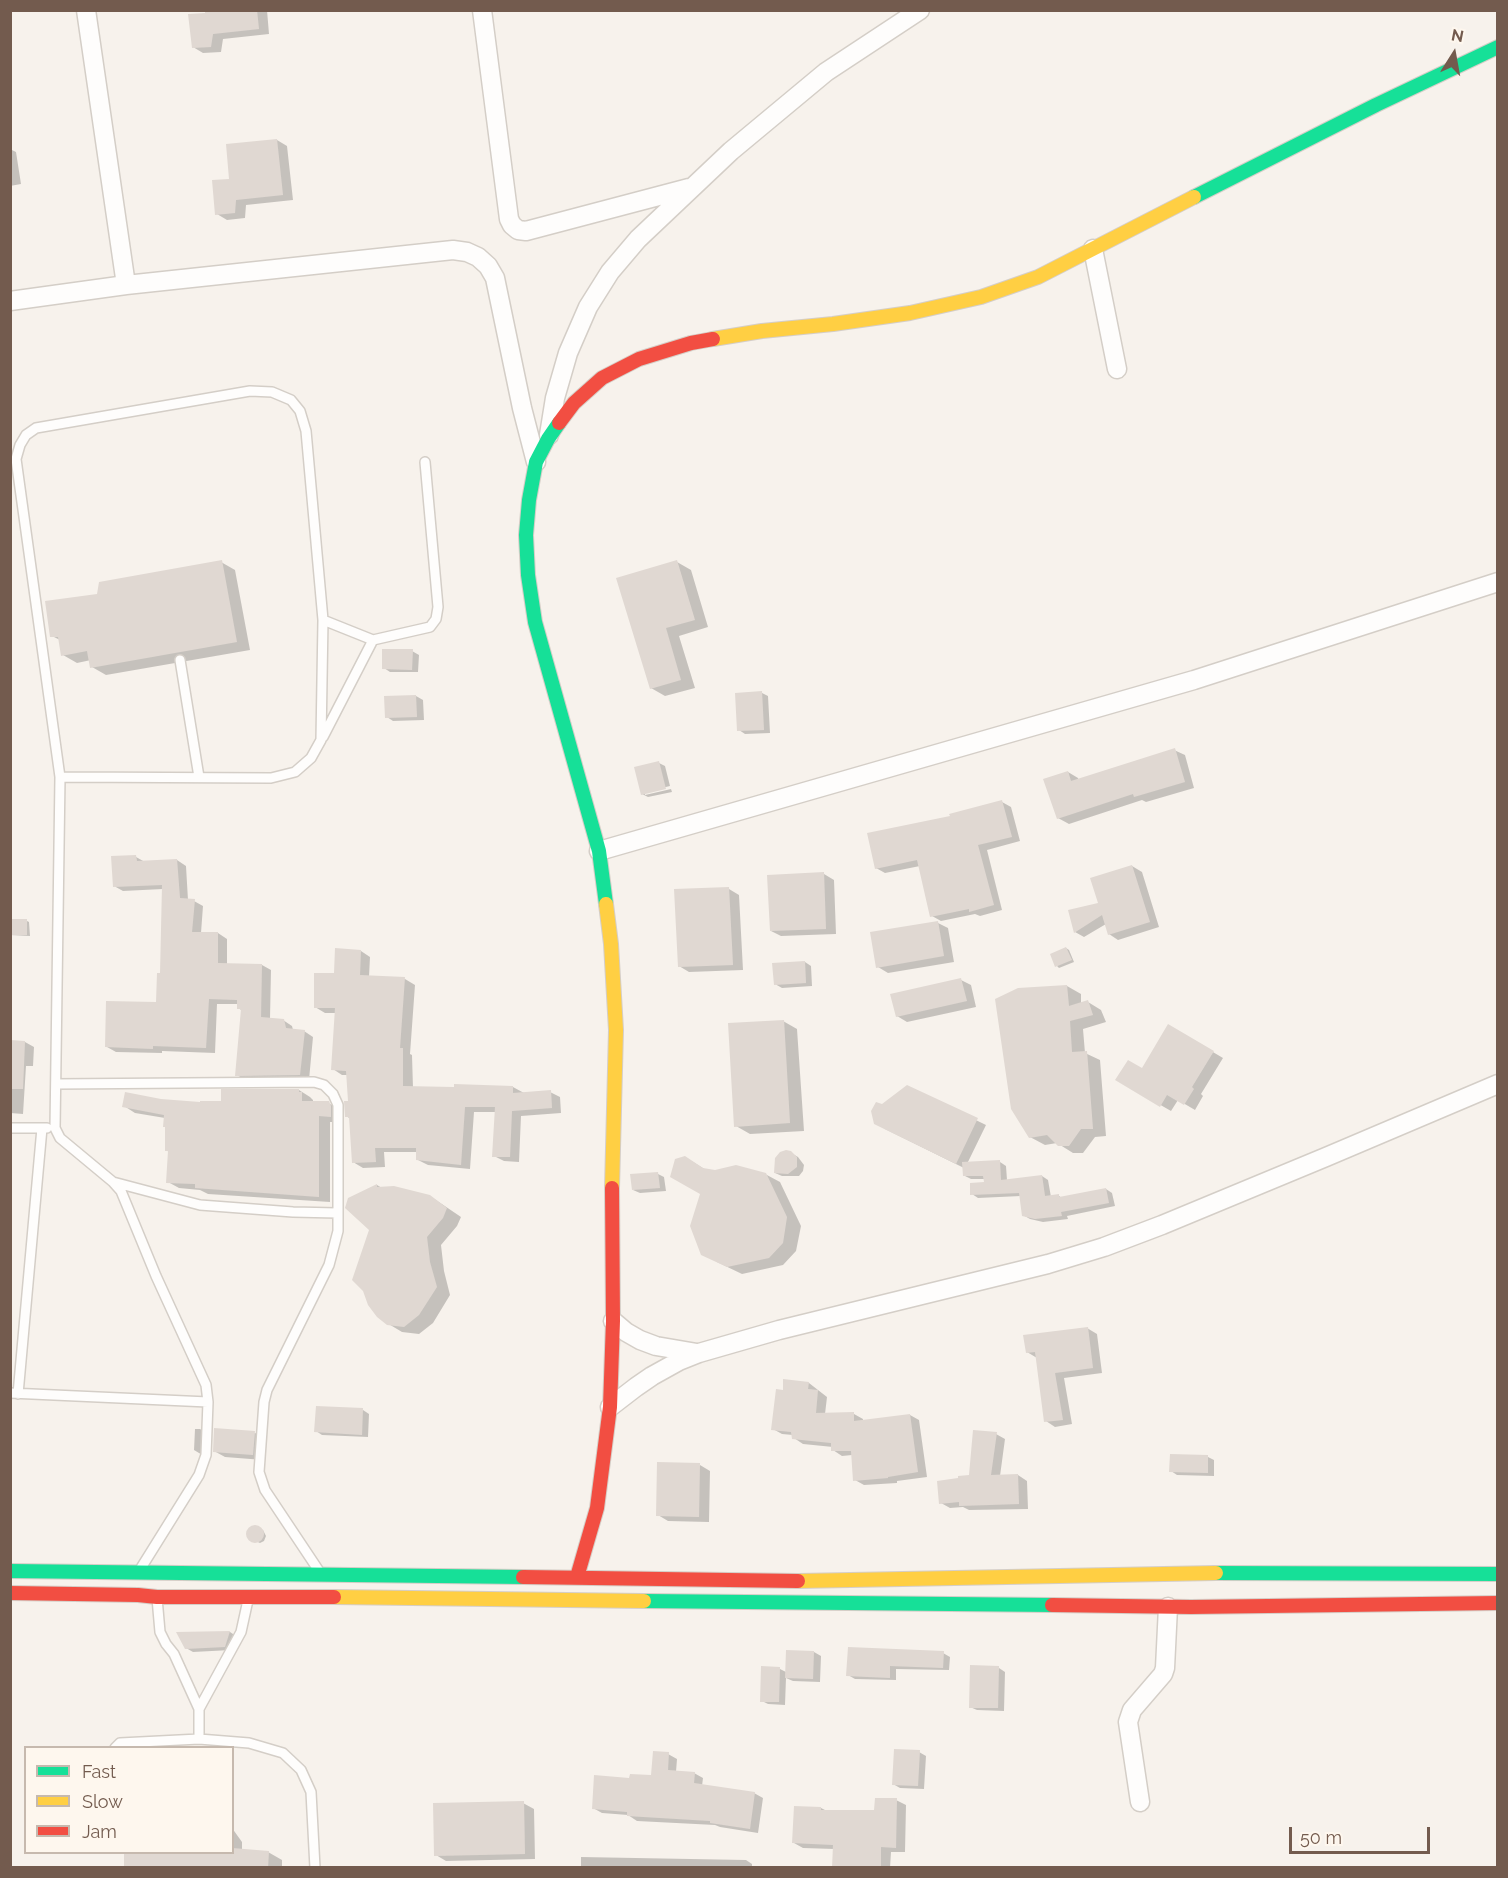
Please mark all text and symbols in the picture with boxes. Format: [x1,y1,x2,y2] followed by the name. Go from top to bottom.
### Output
[1424,24,1484,84] north arrow
[1450,25,1465,46] text: N
[24,1746,234,1854] legend
[82,1761,116,1782] text: Fast
[82,1791,123,1812] text: Slow
[1292,1815,1433,1853] scale bar
[82,1821,117,1842] text: Jam
[1300,1827,1342,1848] text: 50 m

